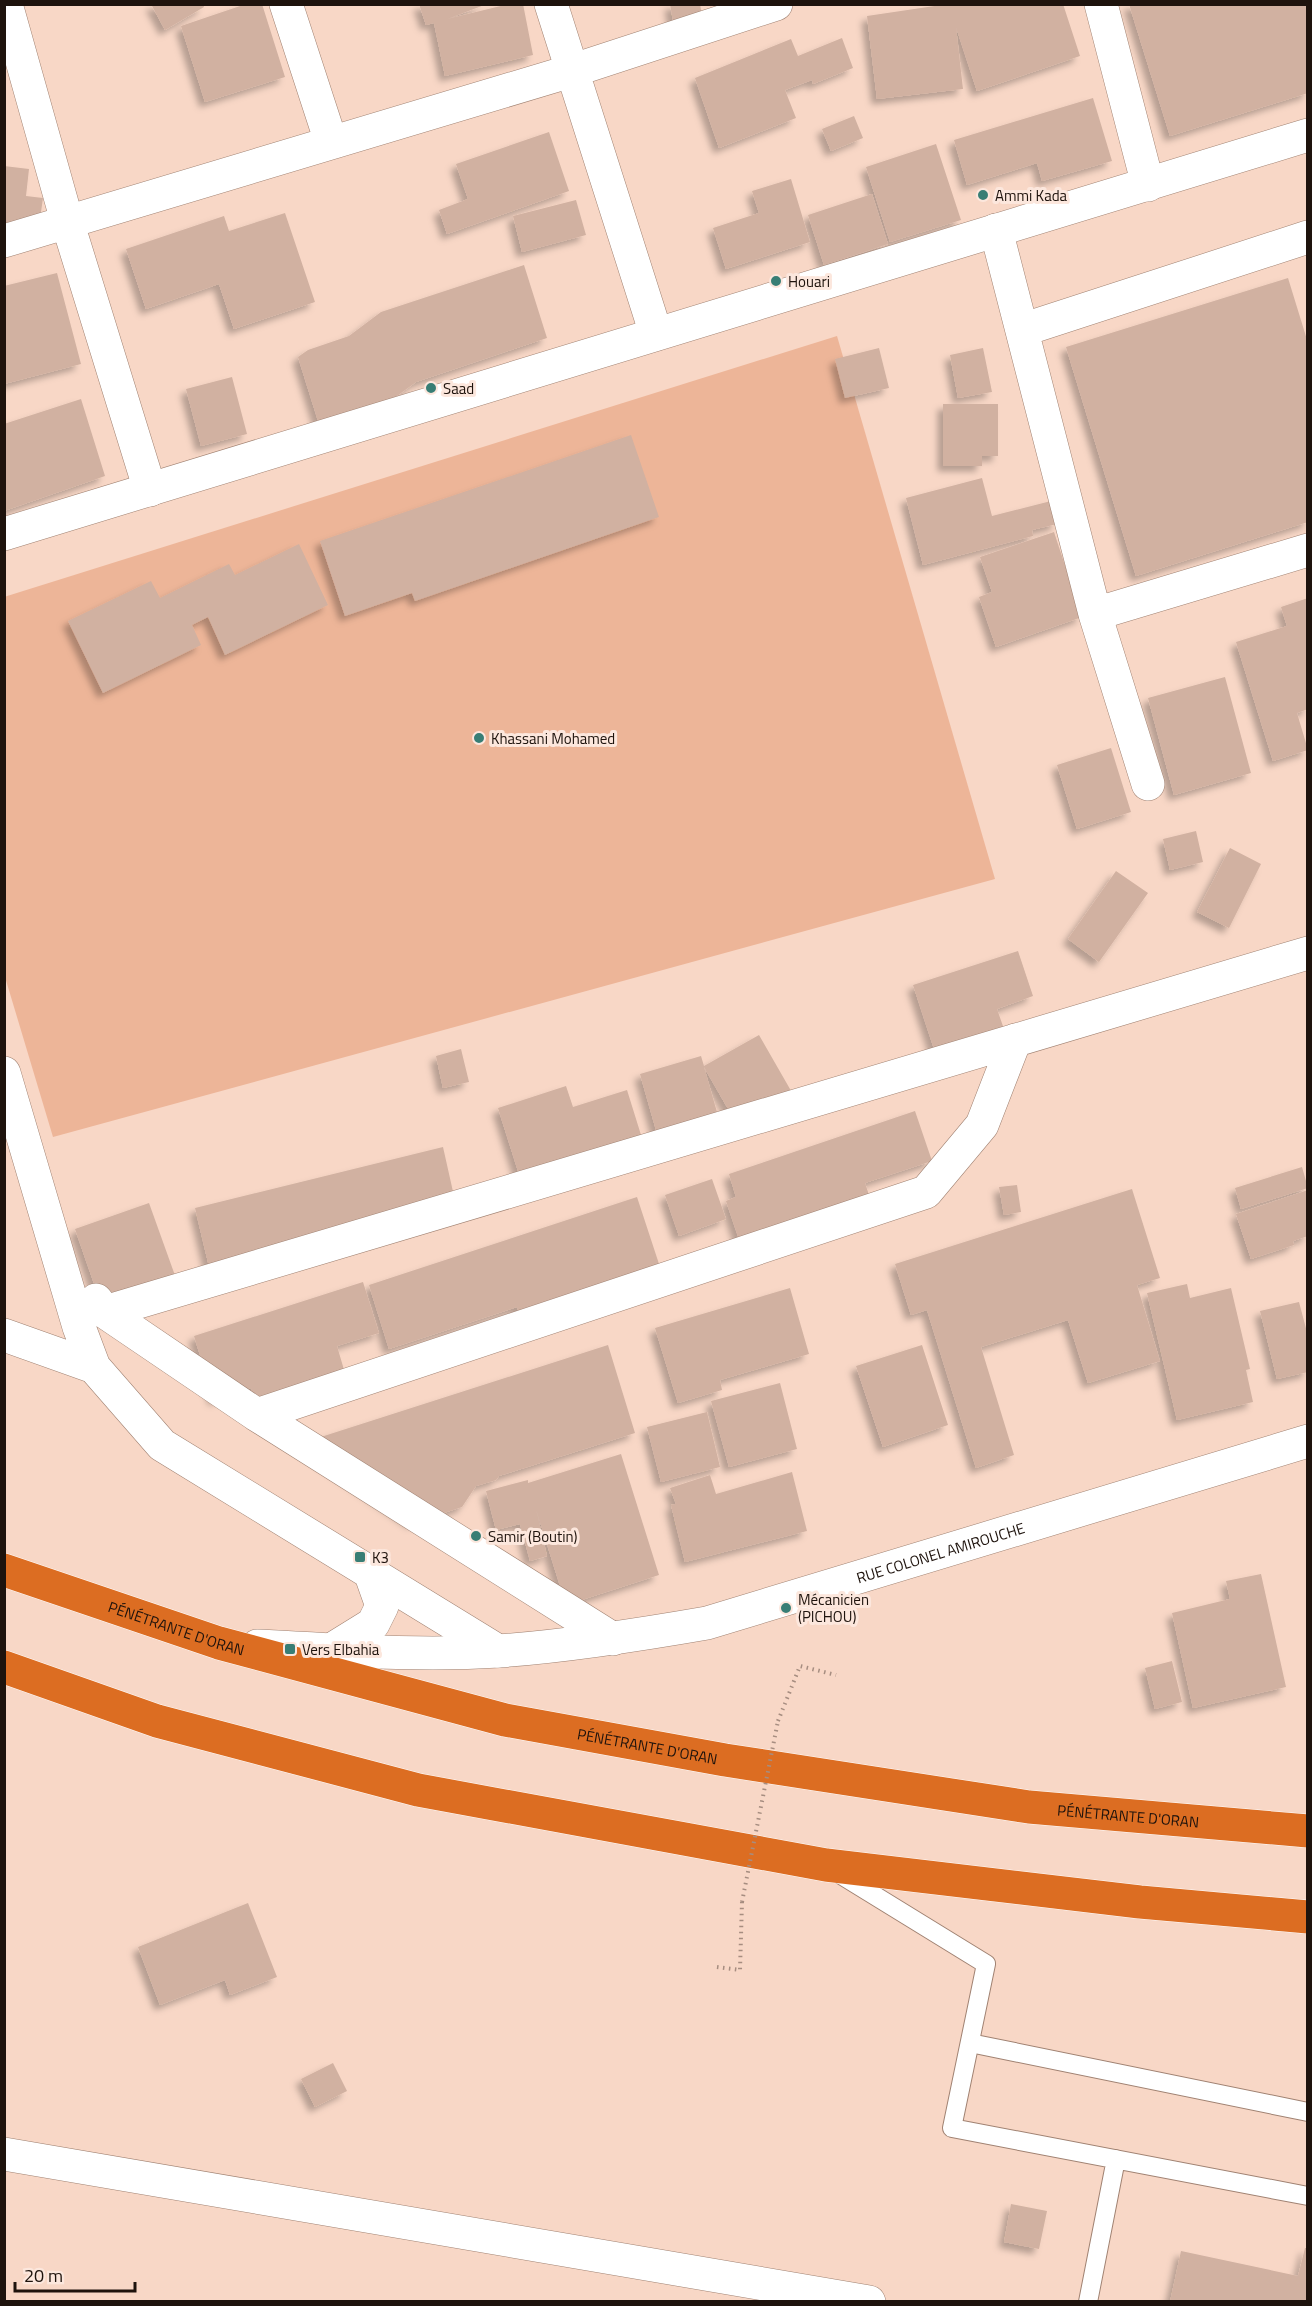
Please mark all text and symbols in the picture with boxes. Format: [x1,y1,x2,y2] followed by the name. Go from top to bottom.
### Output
[995,184,1068,207] place label: Ammi Kada
[976,188,990,202] marker: Ammi Kada
[788,270,830,293] place label: Houari
[769,274,783,288] marker: Houari
[443,377,474,400] place label: Saad
[424,381,438,395] marker: Saad
[491,727,615,750] place label: Khassani Mohamed
[472,731,486,745] marker: Khassani Mohamed
[853,1516,1027,1589] street label: RUE COLONEL AMIROUCHE
[488,1525,578,1548] place label: Samir (Boutin)
[469,1529,483,1543] marker: Samir (Boutin)
[372,1546,389,1569] place label: K3
[353,1550,367,1564] marker: K3
[798,1588,869,1628] place label: Mécanicien (PICHOU)
[105,1595,247,1661] street label: PÉNÉTRANTE D'ORAN
[779,1601,793,1615] marker: Mécanicien (PICHOU)
[302,1638,380,1661] place label: Vers Elbahia
[283,1642,297,1656] marker: Vers Elbahia
[575,1722,719,1770] street label: PÉNÉTRANTE D'ORAN
[1056,1798,1200,1833] street label: PÉNÉTRANTE D'ORAN
[15,2255,135,2293] scale bar
[24,2262,63,2289] text: 20 m

